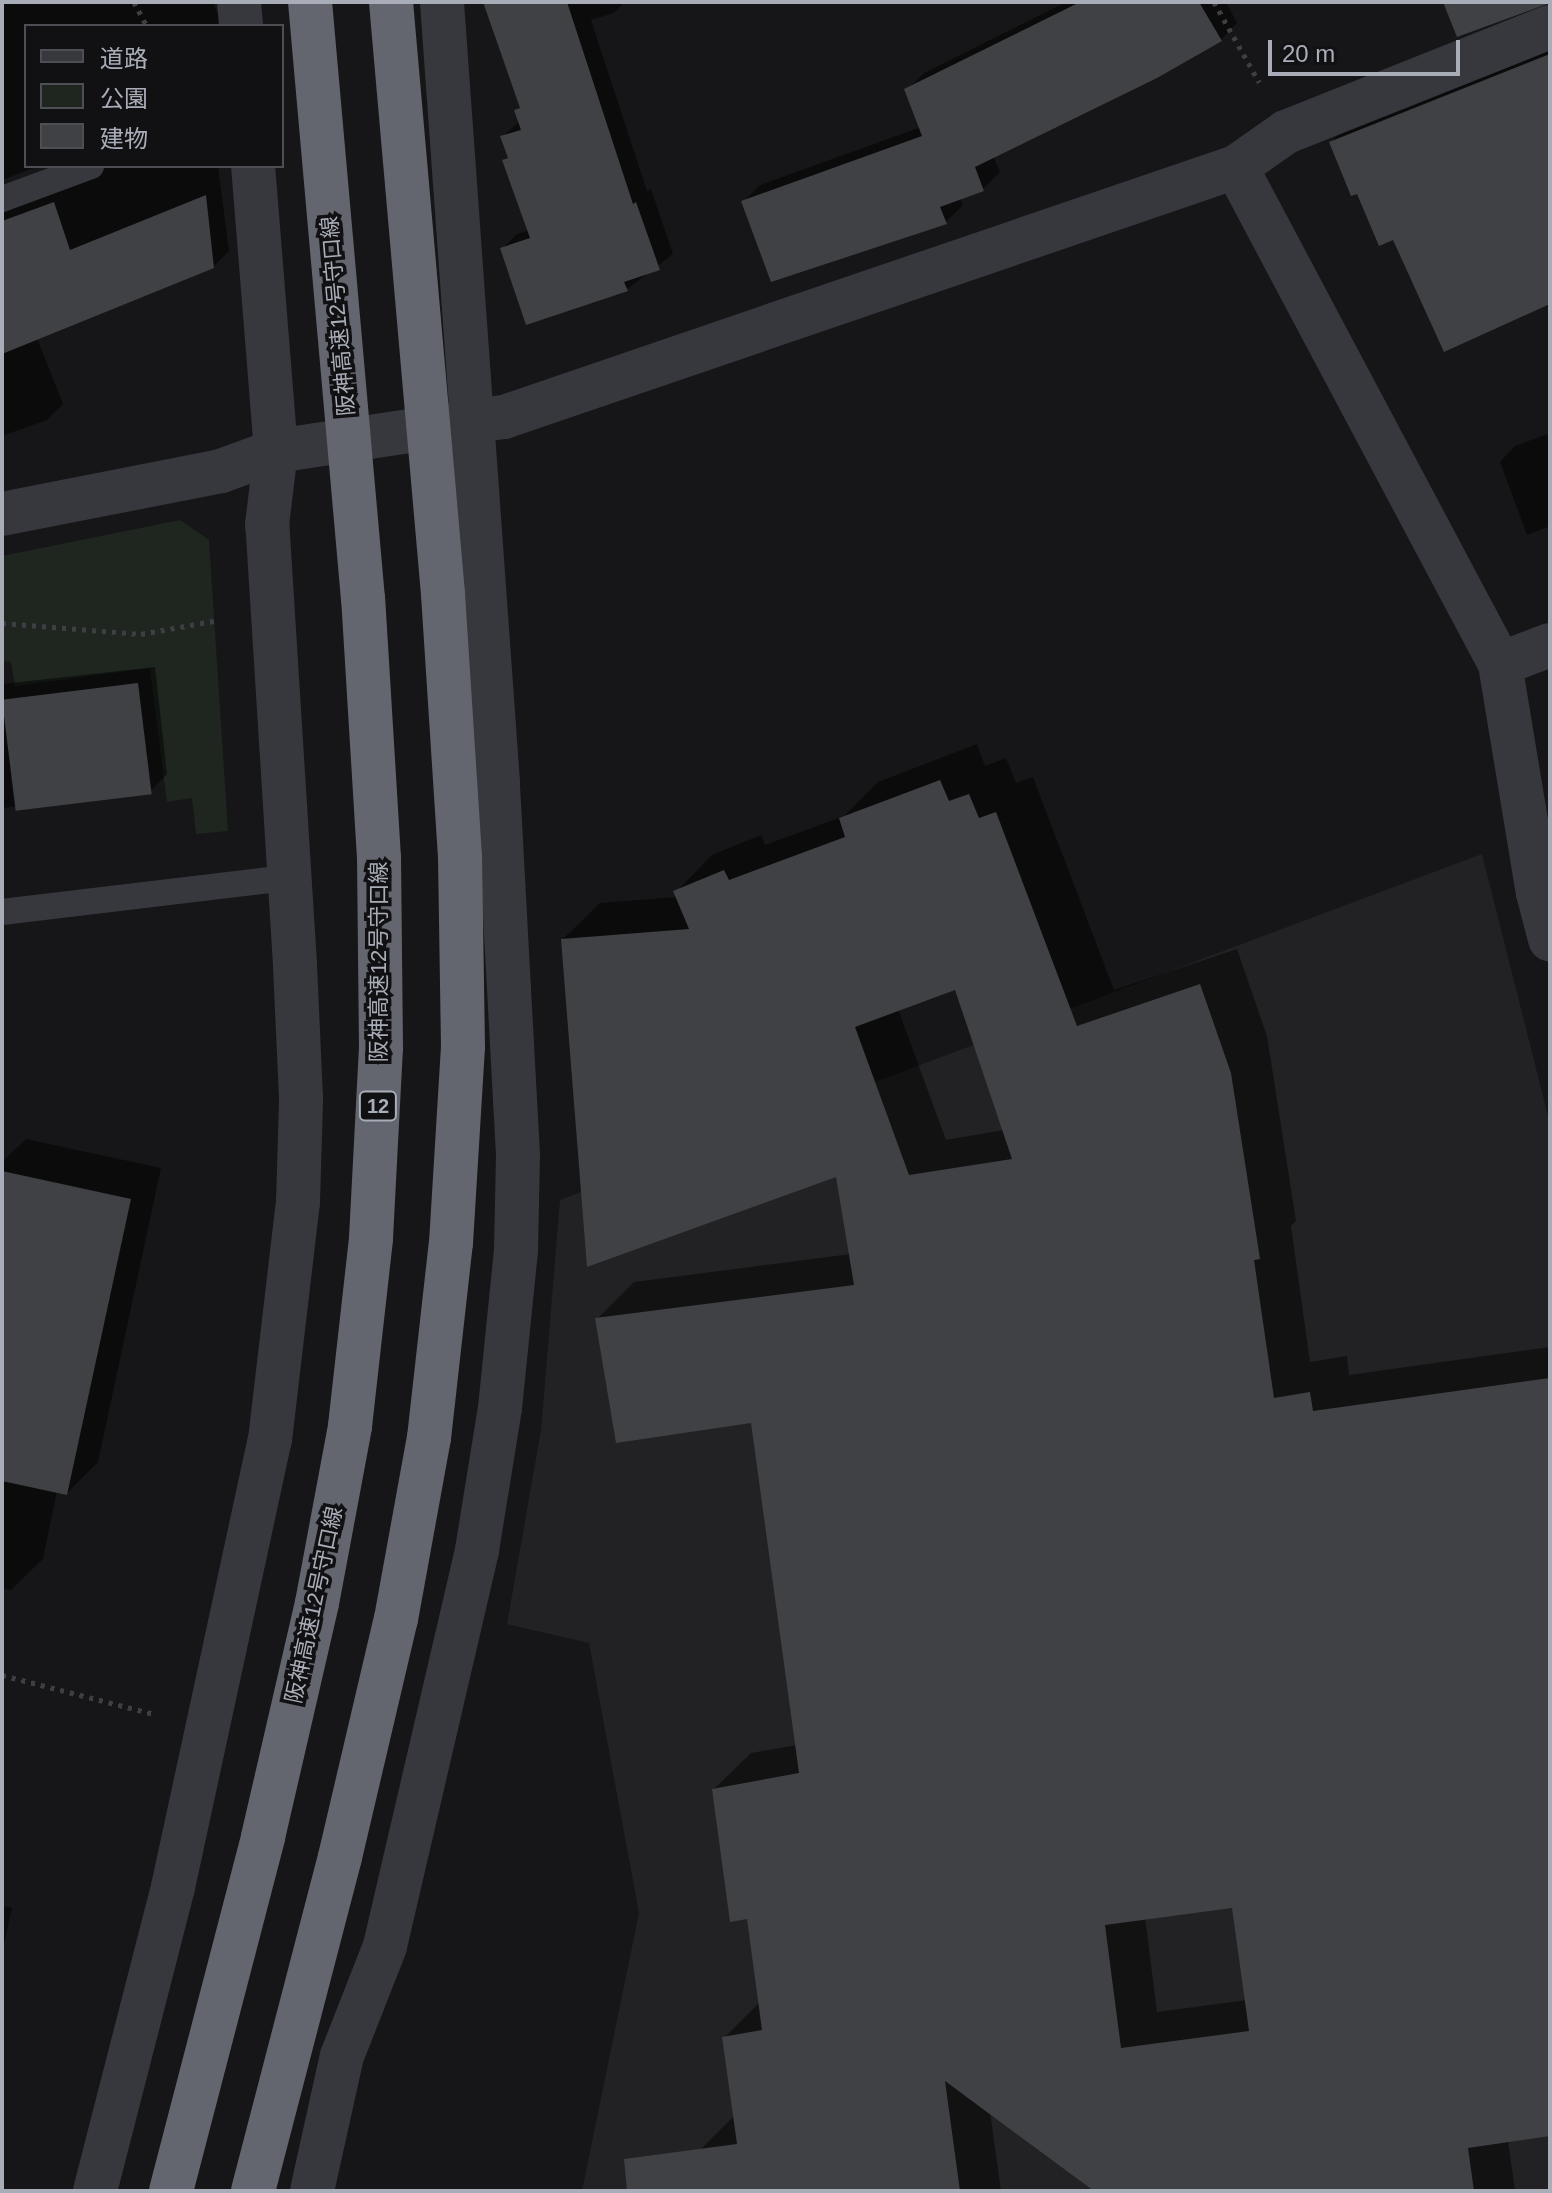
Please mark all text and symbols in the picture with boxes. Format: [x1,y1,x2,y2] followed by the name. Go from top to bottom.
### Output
[24,24,284,168] legend
[1272,24,1464,74] scale bar
[1282,40,1335,67] text: 20 m
[100,45,148,72] text: 道路
[100,85,148,112] text: 公園
[100,125,148,152] text: 建物
[316,215,360,417] street label: 阪神高速12号守口線
[366,862,392,1062] street label: 阪神高速12号守口線
[358,1090,398,1122] road number: 12
[280,1504,348,1706] street label: 阪神高速12号守口線

